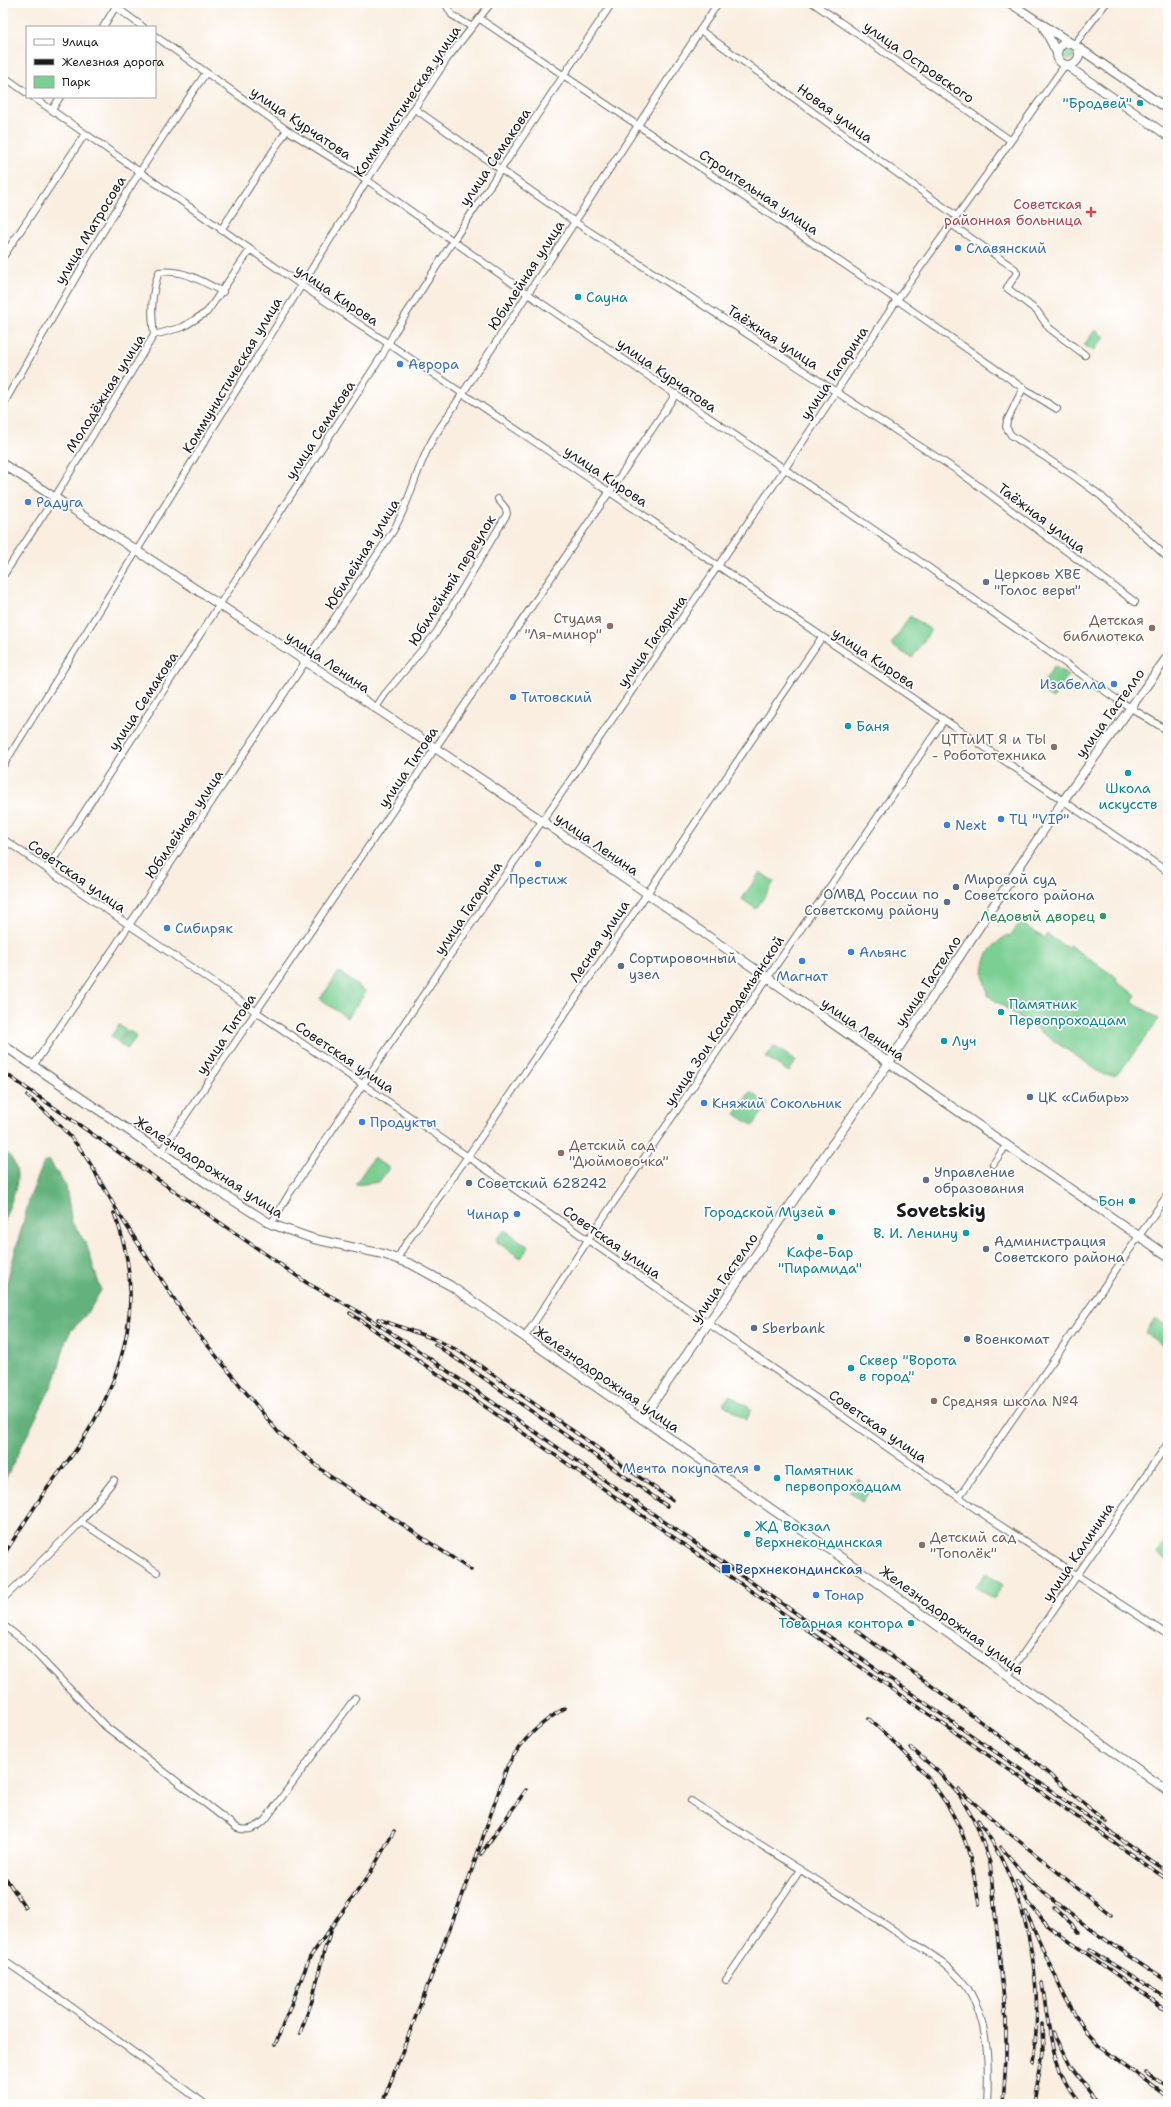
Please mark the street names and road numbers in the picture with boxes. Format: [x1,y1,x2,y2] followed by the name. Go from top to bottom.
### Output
[860,17,978,107] street label: улица Островского
[350,22,465,180] street label: Коммунистическая улица
[794,79,877,147] street label: Новая улица
[247,83,355,164] street label: улица Курчатова
[456,104,535,210] street label: улица Семакова
[696,145,823,239] street label: Строительная улица
[50,172,130,288] street label: улица Матросова
[484,217,568,333] street label: Юбилейная улица
[292,260,383,330] street label: улица Кирова
[178,293,286,456] street label: Коммунистическая улица
[724,301,822,373] street label: Таёжная улица
[796,323,872,423] street label: улица Гагарина
[61,330,149,456] street label: Молодёжная улица
[613,334,721,416] street label: улица Курчатова
[281,377,359,483] street label: улица Семакова
[561,441,652,511] street label: улица Кирова
[994,479,1090,557] street label: Таёжная улица
[321,495,403,613] street label: Юбилейная улица
[404,511,500,649] street label: Юбилейный переулок
[613,591,691,691] street label: улица Гагарина
[829,623,920,693] street label: улица Кирова
[282,627,374,697] street label: улица Ленина
[104,648,182,754] street label: улица Семакова
[1071,665,1149,761] street label: улица Гастелло
[374,723,442,811] street label: улица Титова
[141,766,227,882] street label: Юбилейная улица
[552,808,643,880] street label: улица Ленина
[24,835,130,917] street label: Советская улица
[430,858,506,958] street label: улица Гагарина
[565,896,633,986] street label: Лесная улица
[660,932,788,1110] street label: улица Зои Космодемьянской
[891,932,965,1030] street label: улица Гастелло
[192,990,260,1078] street label: улица Титова
[818,993,909,1065] street label: улица Ленина
[292,1017,398,1097] street label: Советская улица
[131,1112,287,1222] street label: Железнодорожная улица
[559,1201,665,1283] street label: Советская улица
[686,1229,762,1327] street label: улица Гастелло
[531,1322,684,1436] street label: Железнодорожная улица
[825,1385,931,1467] street label: Советская улица
[1038,1499,1118,1605] street label: улица Калинина
[876,1562,1028,1679] street label: Железнодорожная улица

